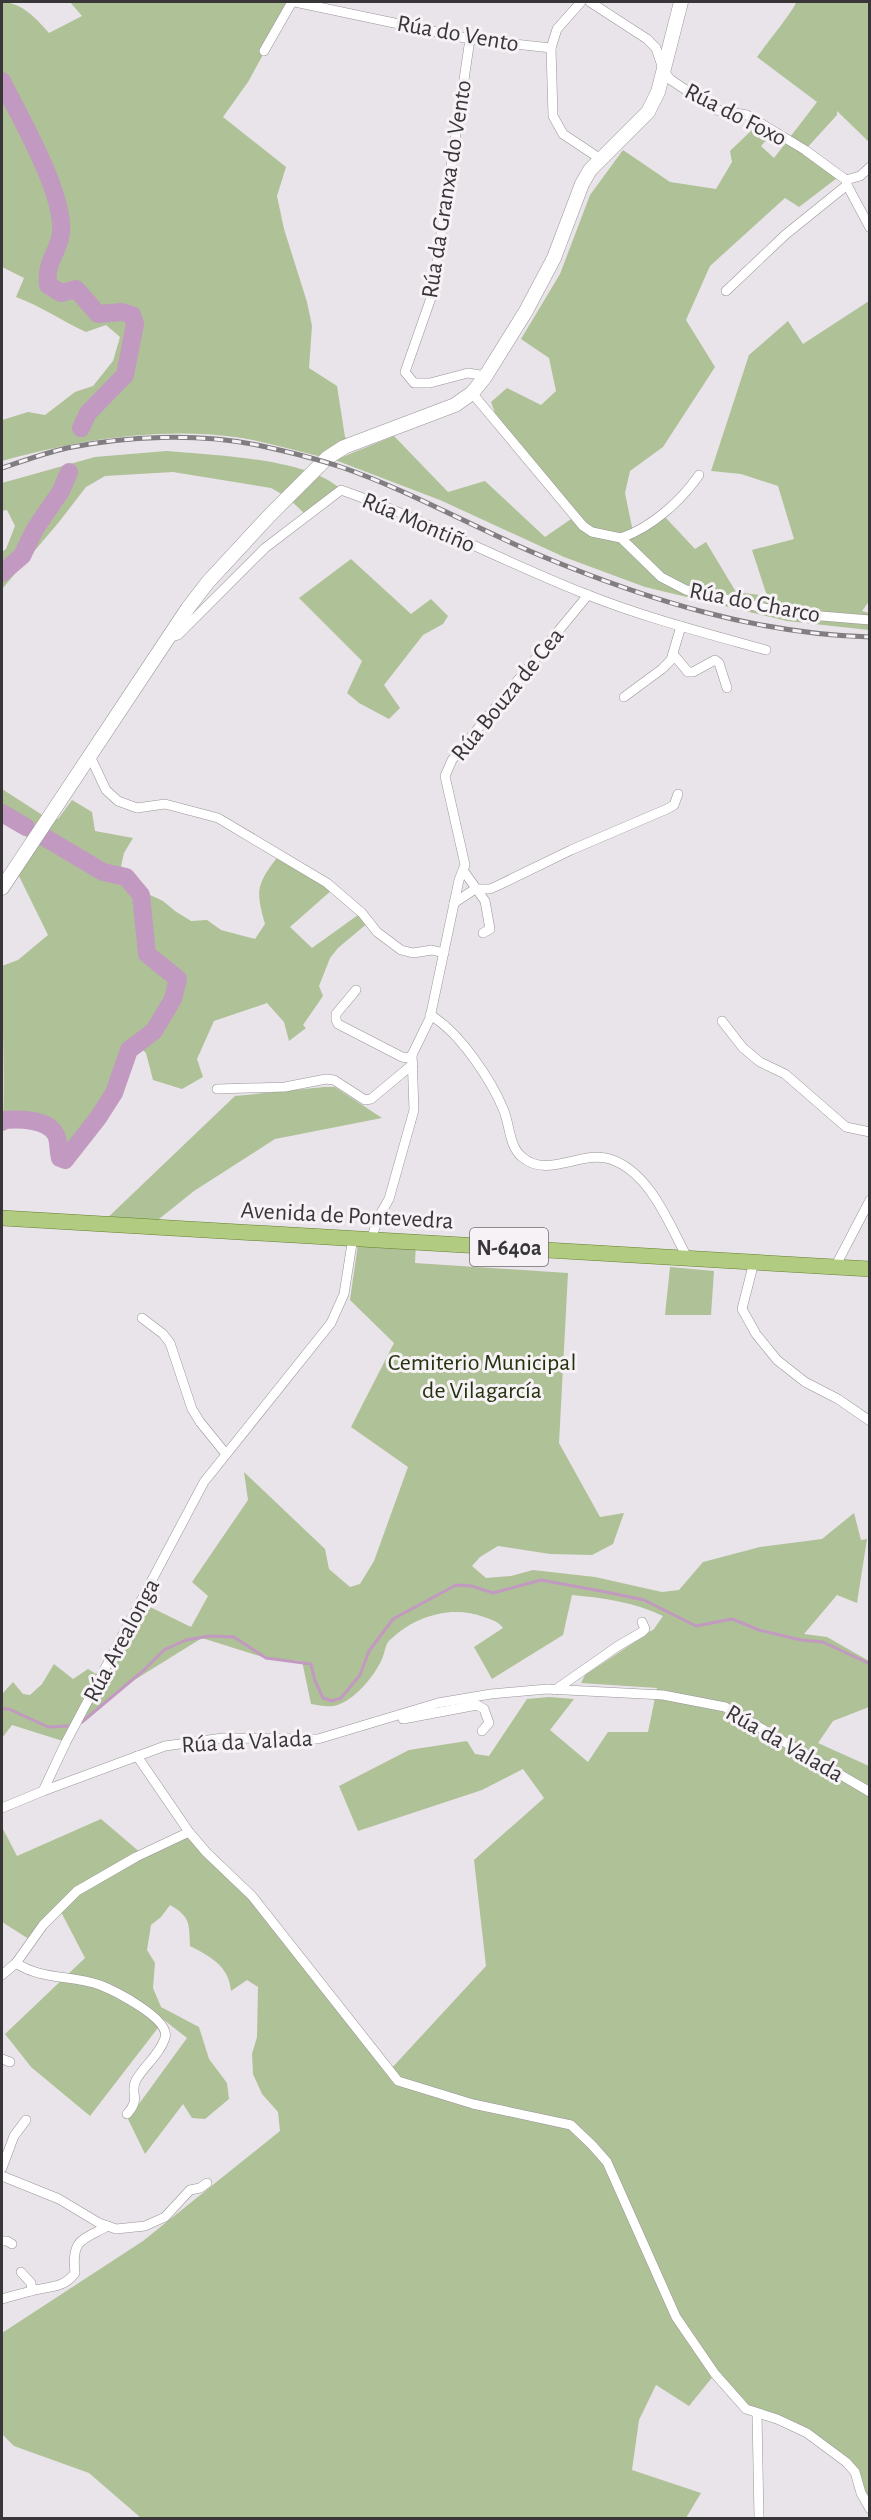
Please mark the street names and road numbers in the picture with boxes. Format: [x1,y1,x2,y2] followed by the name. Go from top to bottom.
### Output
[395,11,521,57] street label: Rúa do Vento
[418,78,476,300] street label: Rúa da Granxa do Vento
[681,79,790,151] street label: Rúa do Foxo
[359,488,479,557] street label: Rúa Montiño
[687,579,822,627] street label: Rúa do Charco
[447,624,569,766] street label: Rúa Bouza de Cea
[240,1198,454,1234] street label: Avenida de Pontevedra
[470,1228,548,1266] road number: N-640a
[79,1575,164,1706] street label: Rúa Arealonga
[722,1701,847,1787] street label: Rúa da Valada
[181,1727,313,1757] street label: Rúa da Valada

